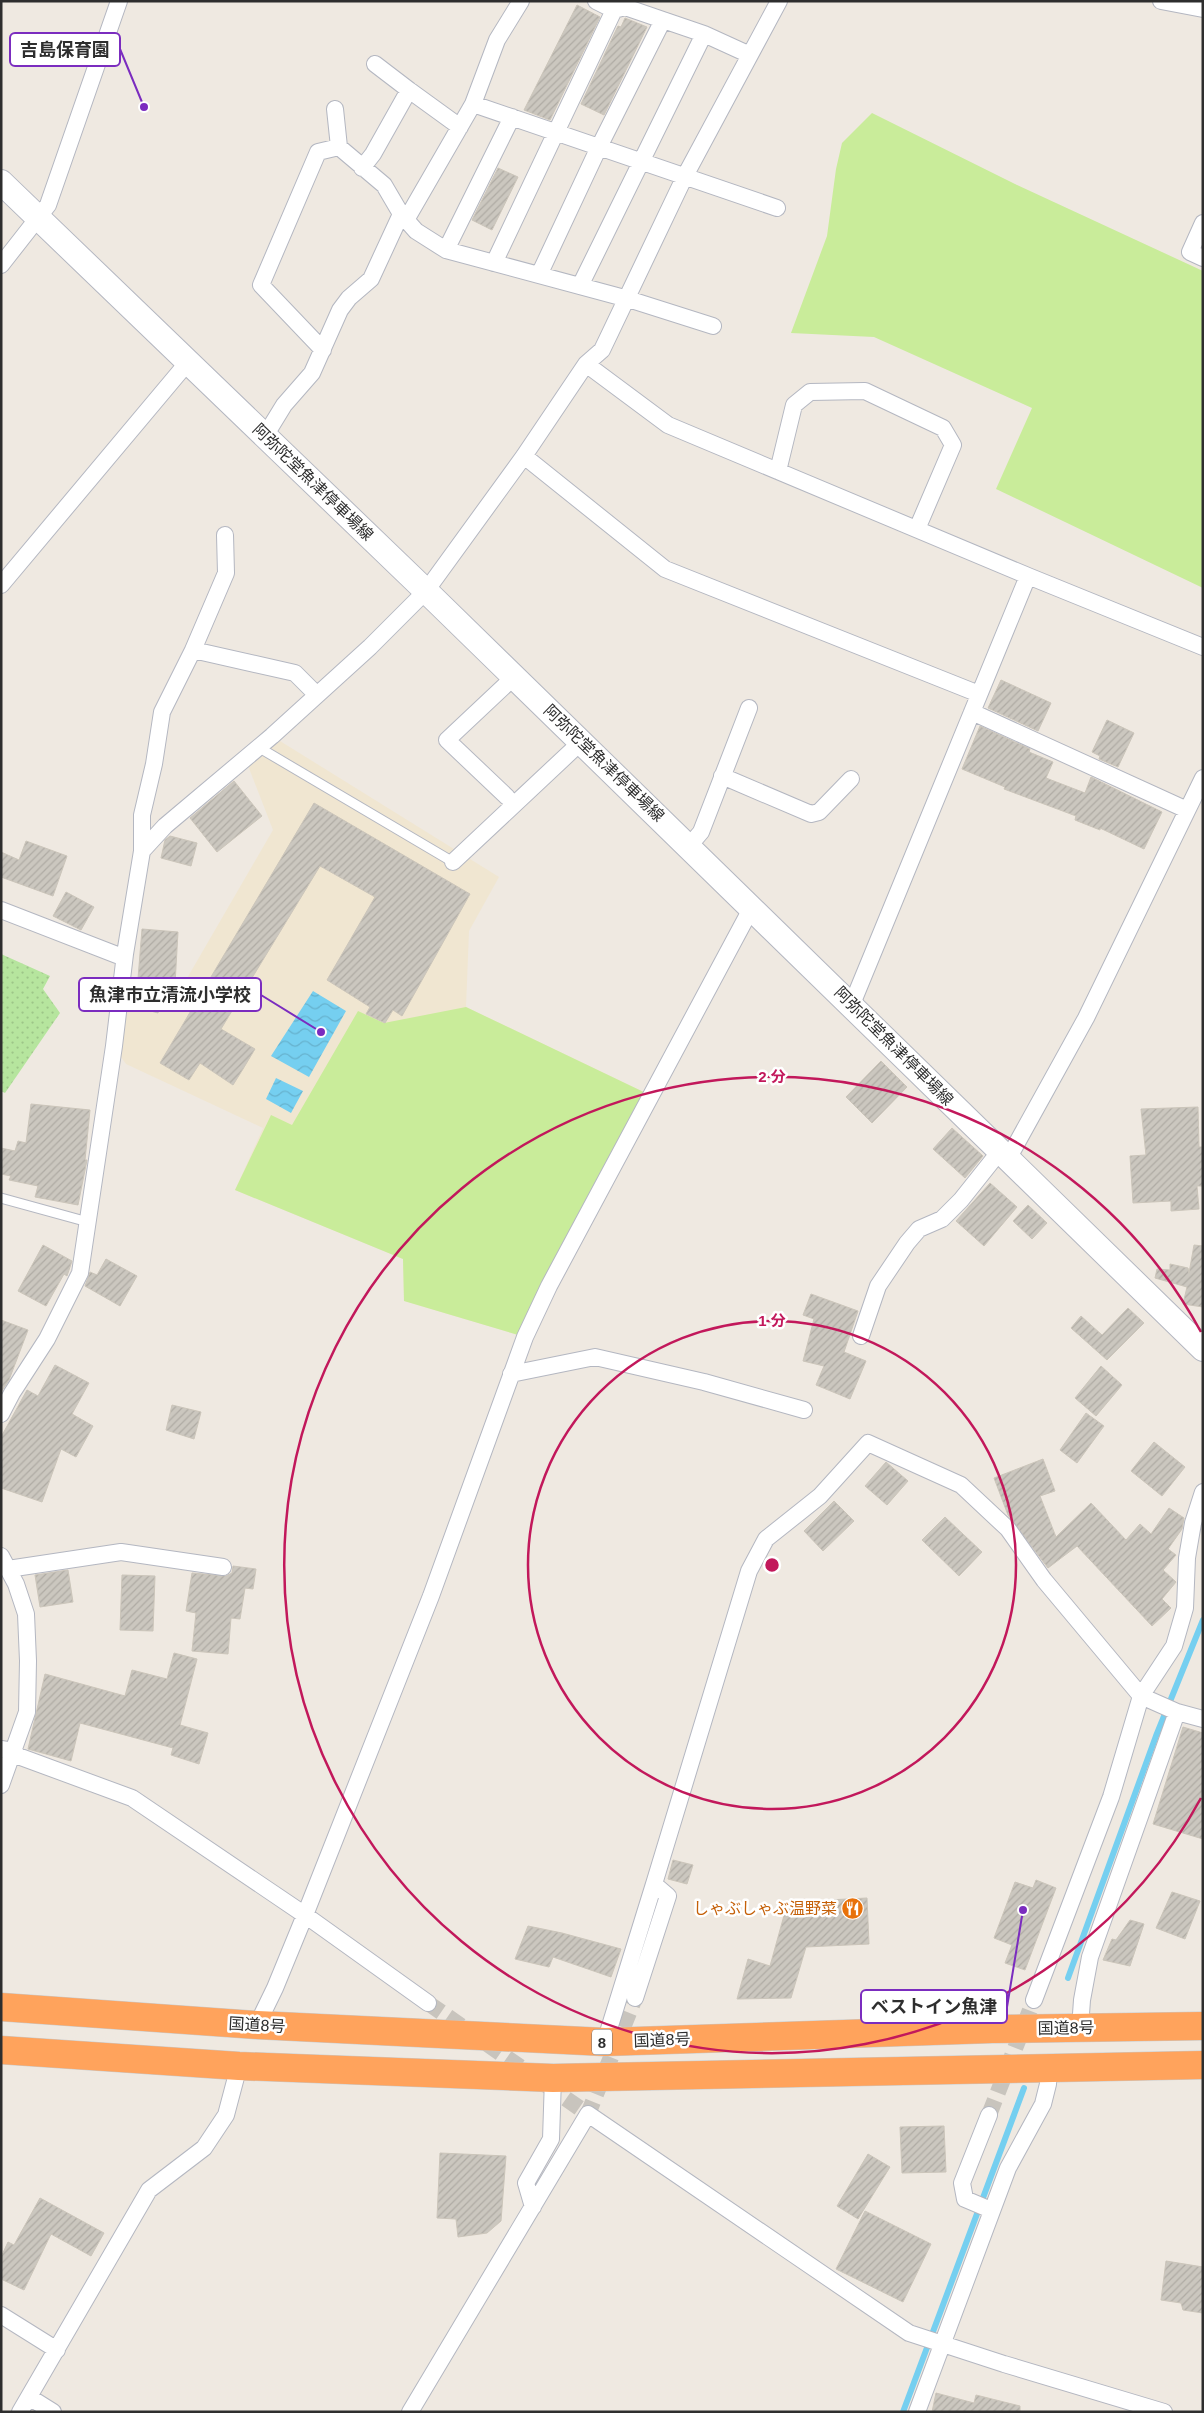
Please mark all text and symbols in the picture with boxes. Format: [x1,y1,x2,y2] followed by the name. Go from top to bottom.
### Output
[10,33,120,66] callout: 吉島保育園
[20,40,110,60] text: 吉島保育園
[250,420,377,544] street label: 阿弥陀堂魚津停車場線
[541,701,668,825] street label: 阿弥陀堂魚津停車場線
[79,978,261,1011] callout: 魚津市立清流小学校
[831,983,957,1109] street label: 阿弥陀堂魚津停車場線
[89,984,251,1005] text: 魚津市立清流小学校
[758,1068,786,1085] text: 2 分
[758,1312,786,1329] text: 1 分
[763,1556,781,1574] centre of rings
[841,1896,865,1920] restaurant icon: しゃぶしゃぶ温野菜
[693,1900,837,1917] place label: しゃぶしゃぶ温野菜
[861,1990,1007,2023] callout: ベストイン魚津
[871,1996,997,2017] text: ベストイン魚津
[228,2015,286,2035] street label: 国道8号
[1037,2019,1095,2037] street label: 国道8号
[592,2030,612,2054] road number: 8
[633,2031,691,2049] street label: 国道8号

